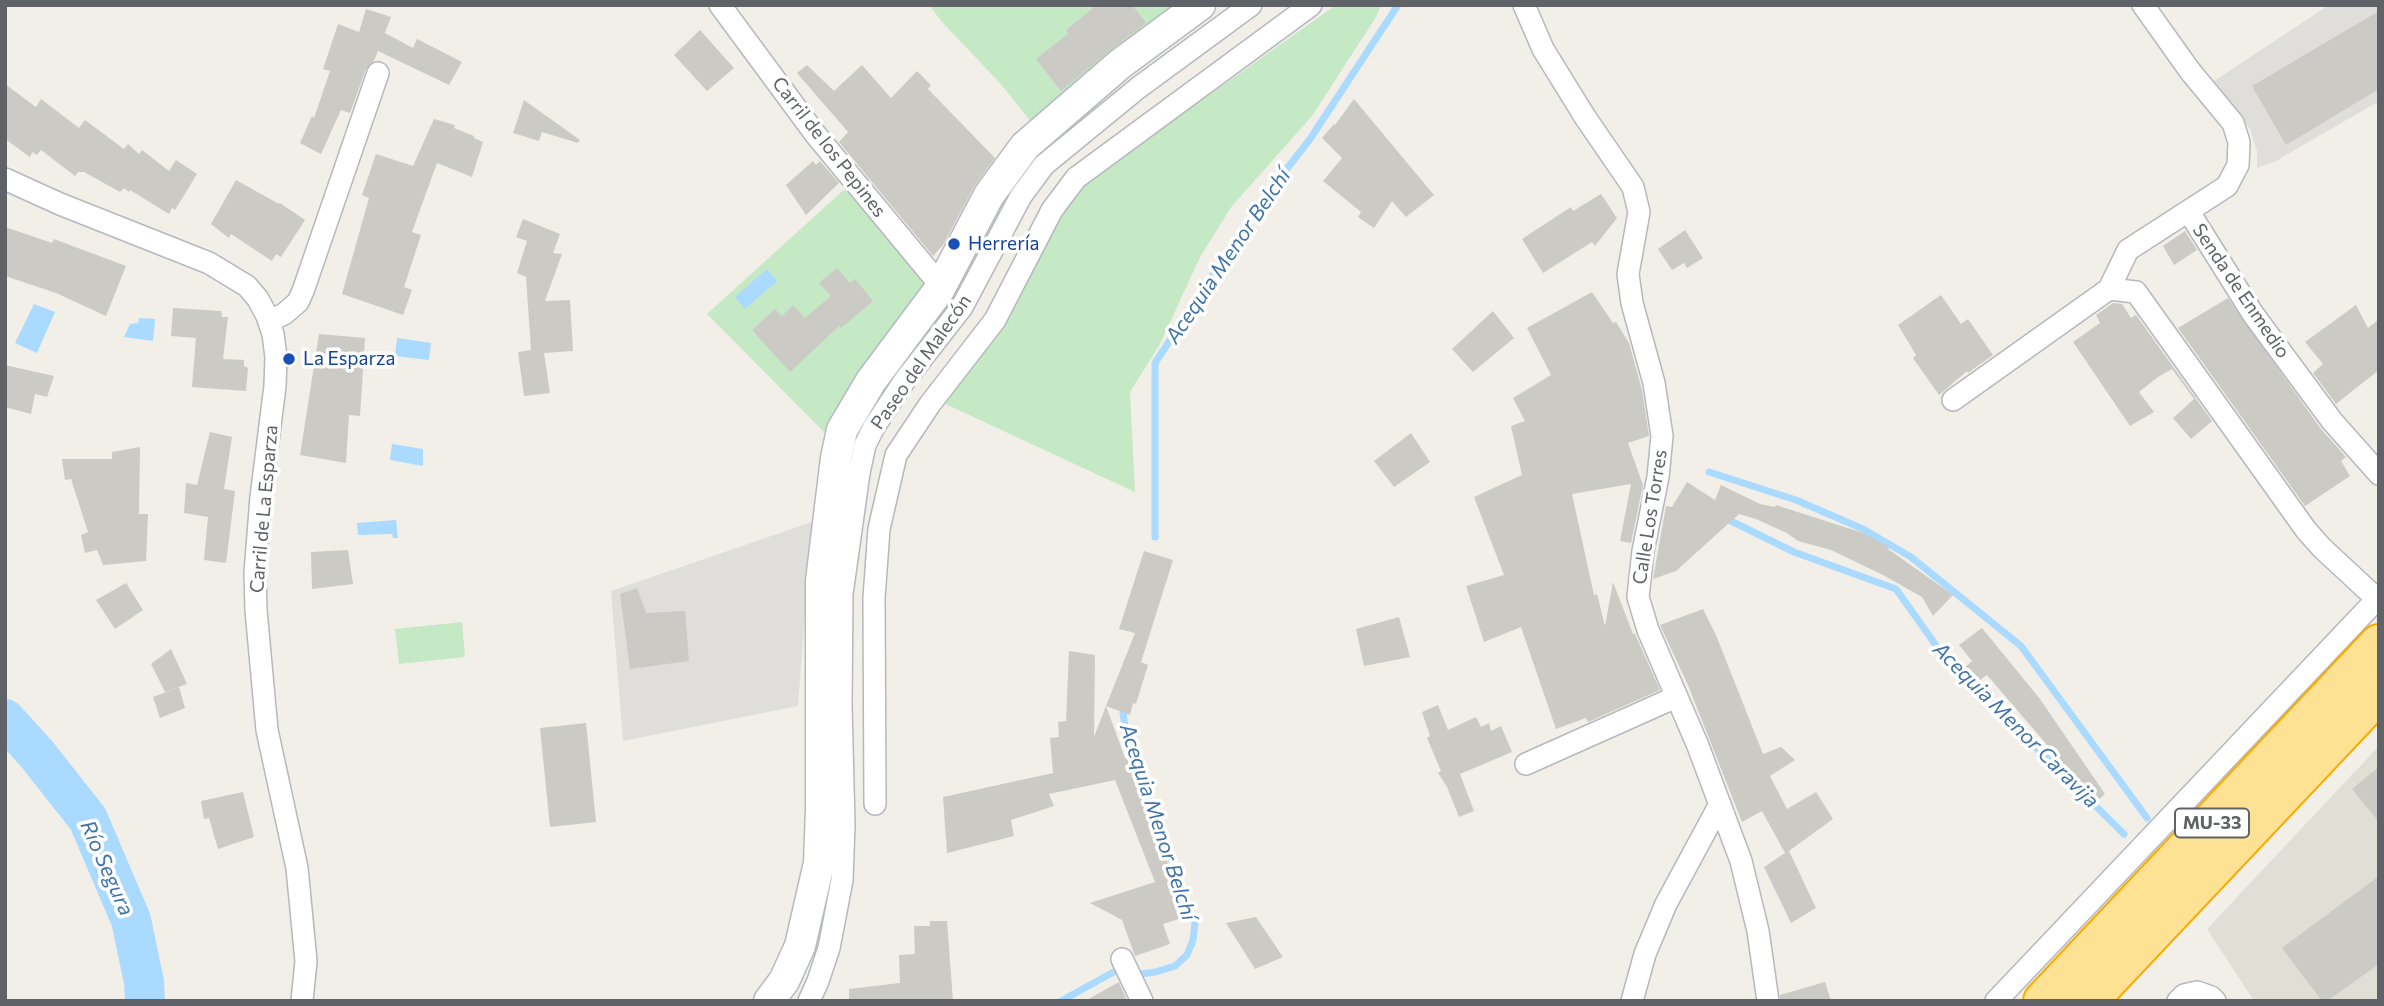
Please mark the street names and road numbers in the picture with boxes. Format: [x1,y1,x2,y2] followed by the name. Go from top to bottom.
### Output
[767,72,891,222] street label: Carril de los Pepines
[2188,219,2294,363] street label: Senda de Enmedio
[866,290,976,434] street label: Paseo del Malecón
[245,424,283,594] street label: Carril de La Esparza
[1628,448,1672,586] street label: Calle Los Torres
[2175,808,2249,838] road number: MU-33

